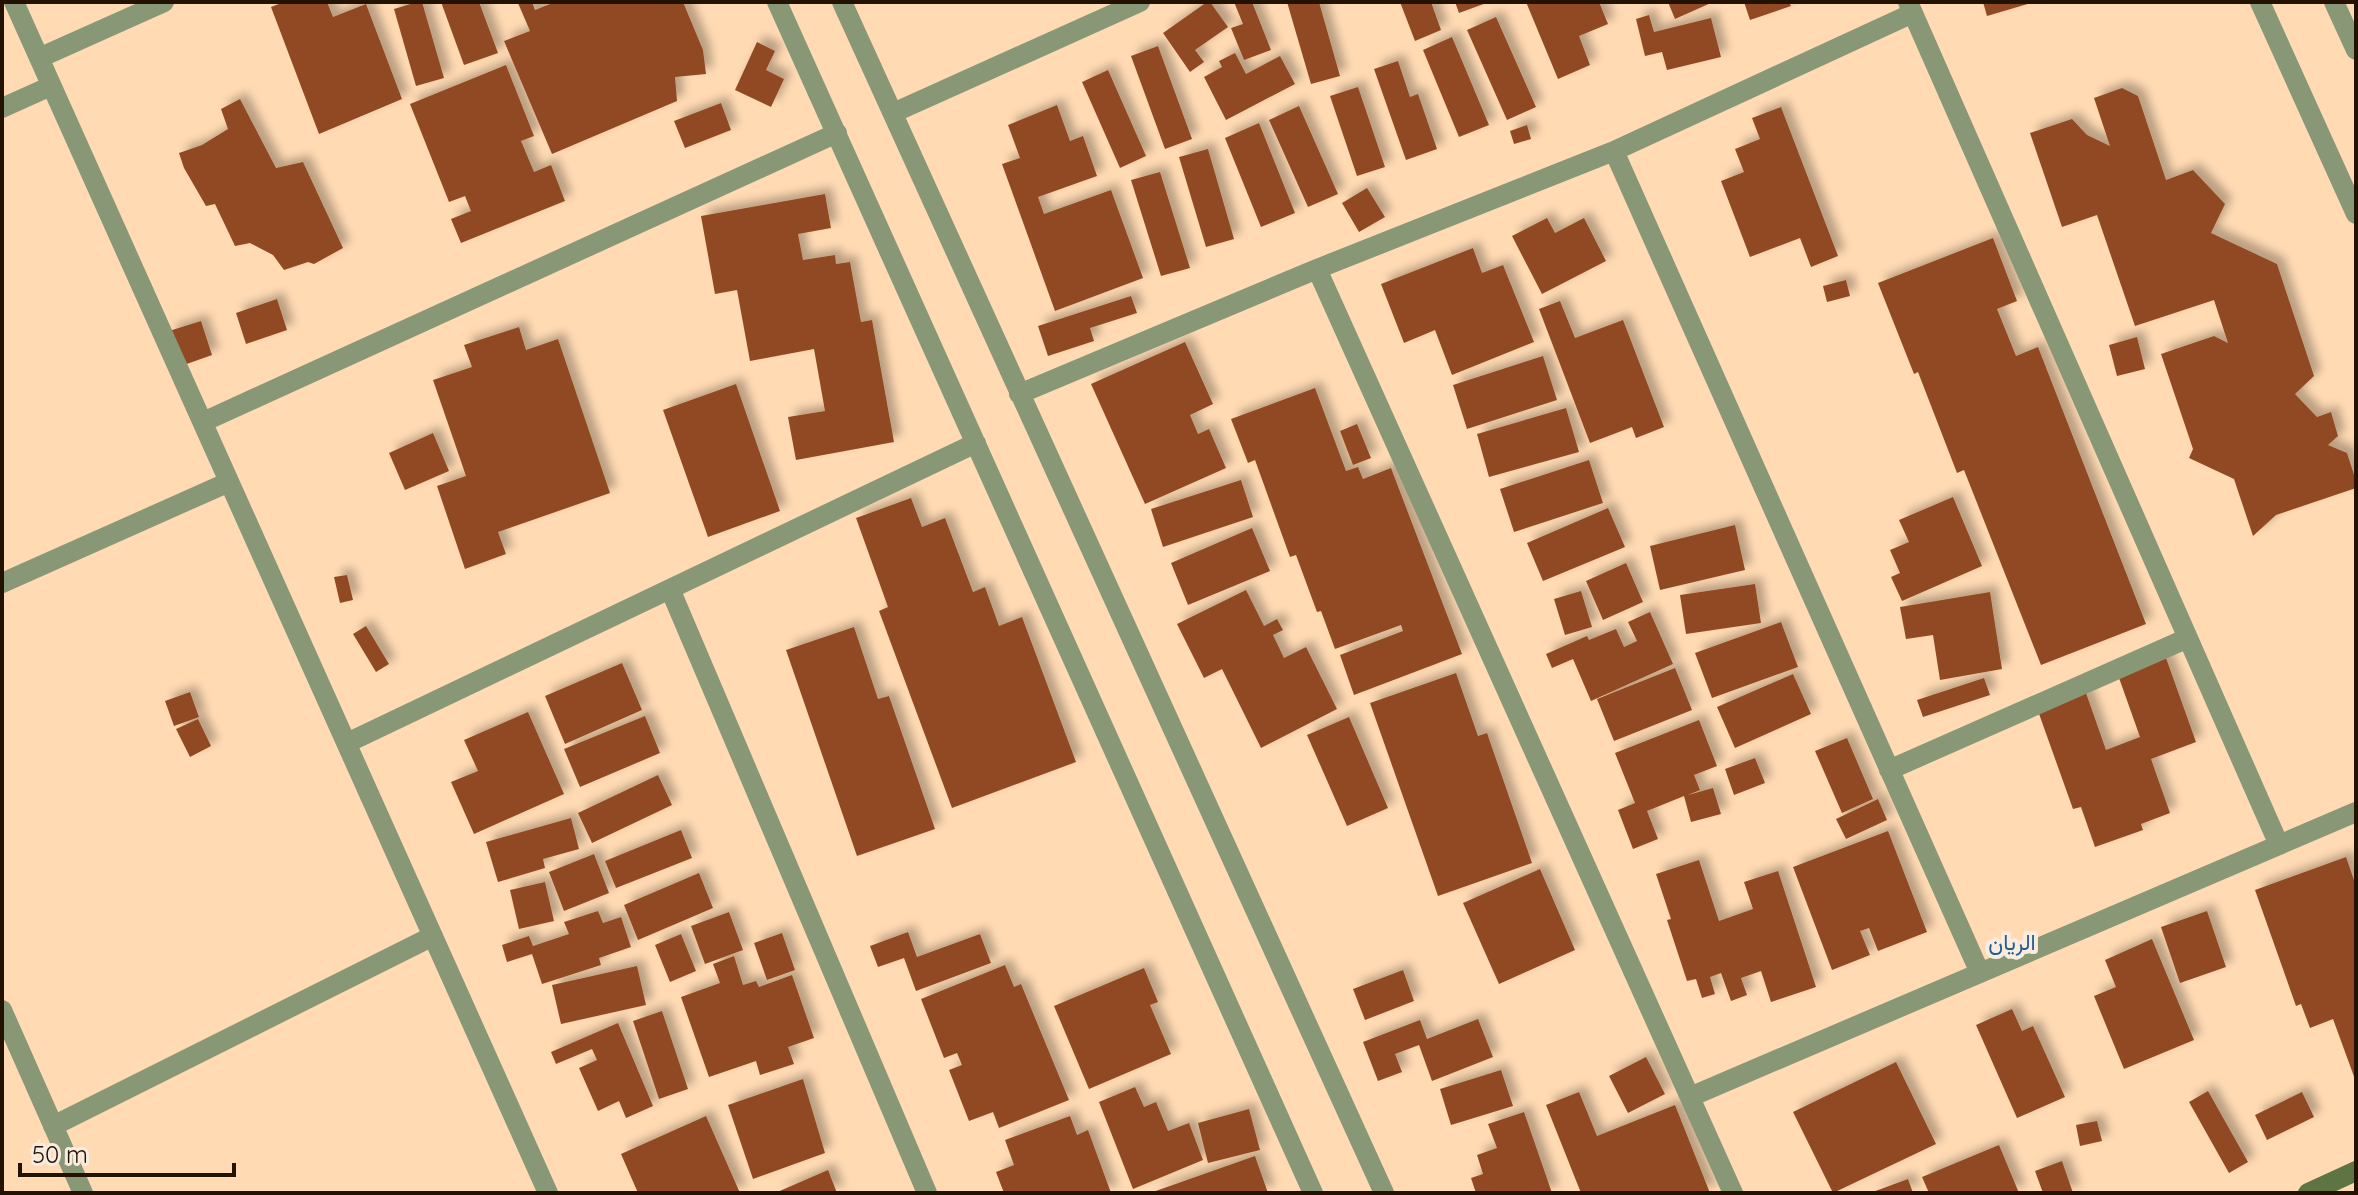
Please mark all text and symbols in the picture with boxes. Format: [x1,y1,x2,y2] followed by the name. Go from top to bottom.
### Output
[1988,928,2036,956] district label: الريان
[20,1127,234,1177] scale bar
[32,1139,88,1169] text: 50 m

